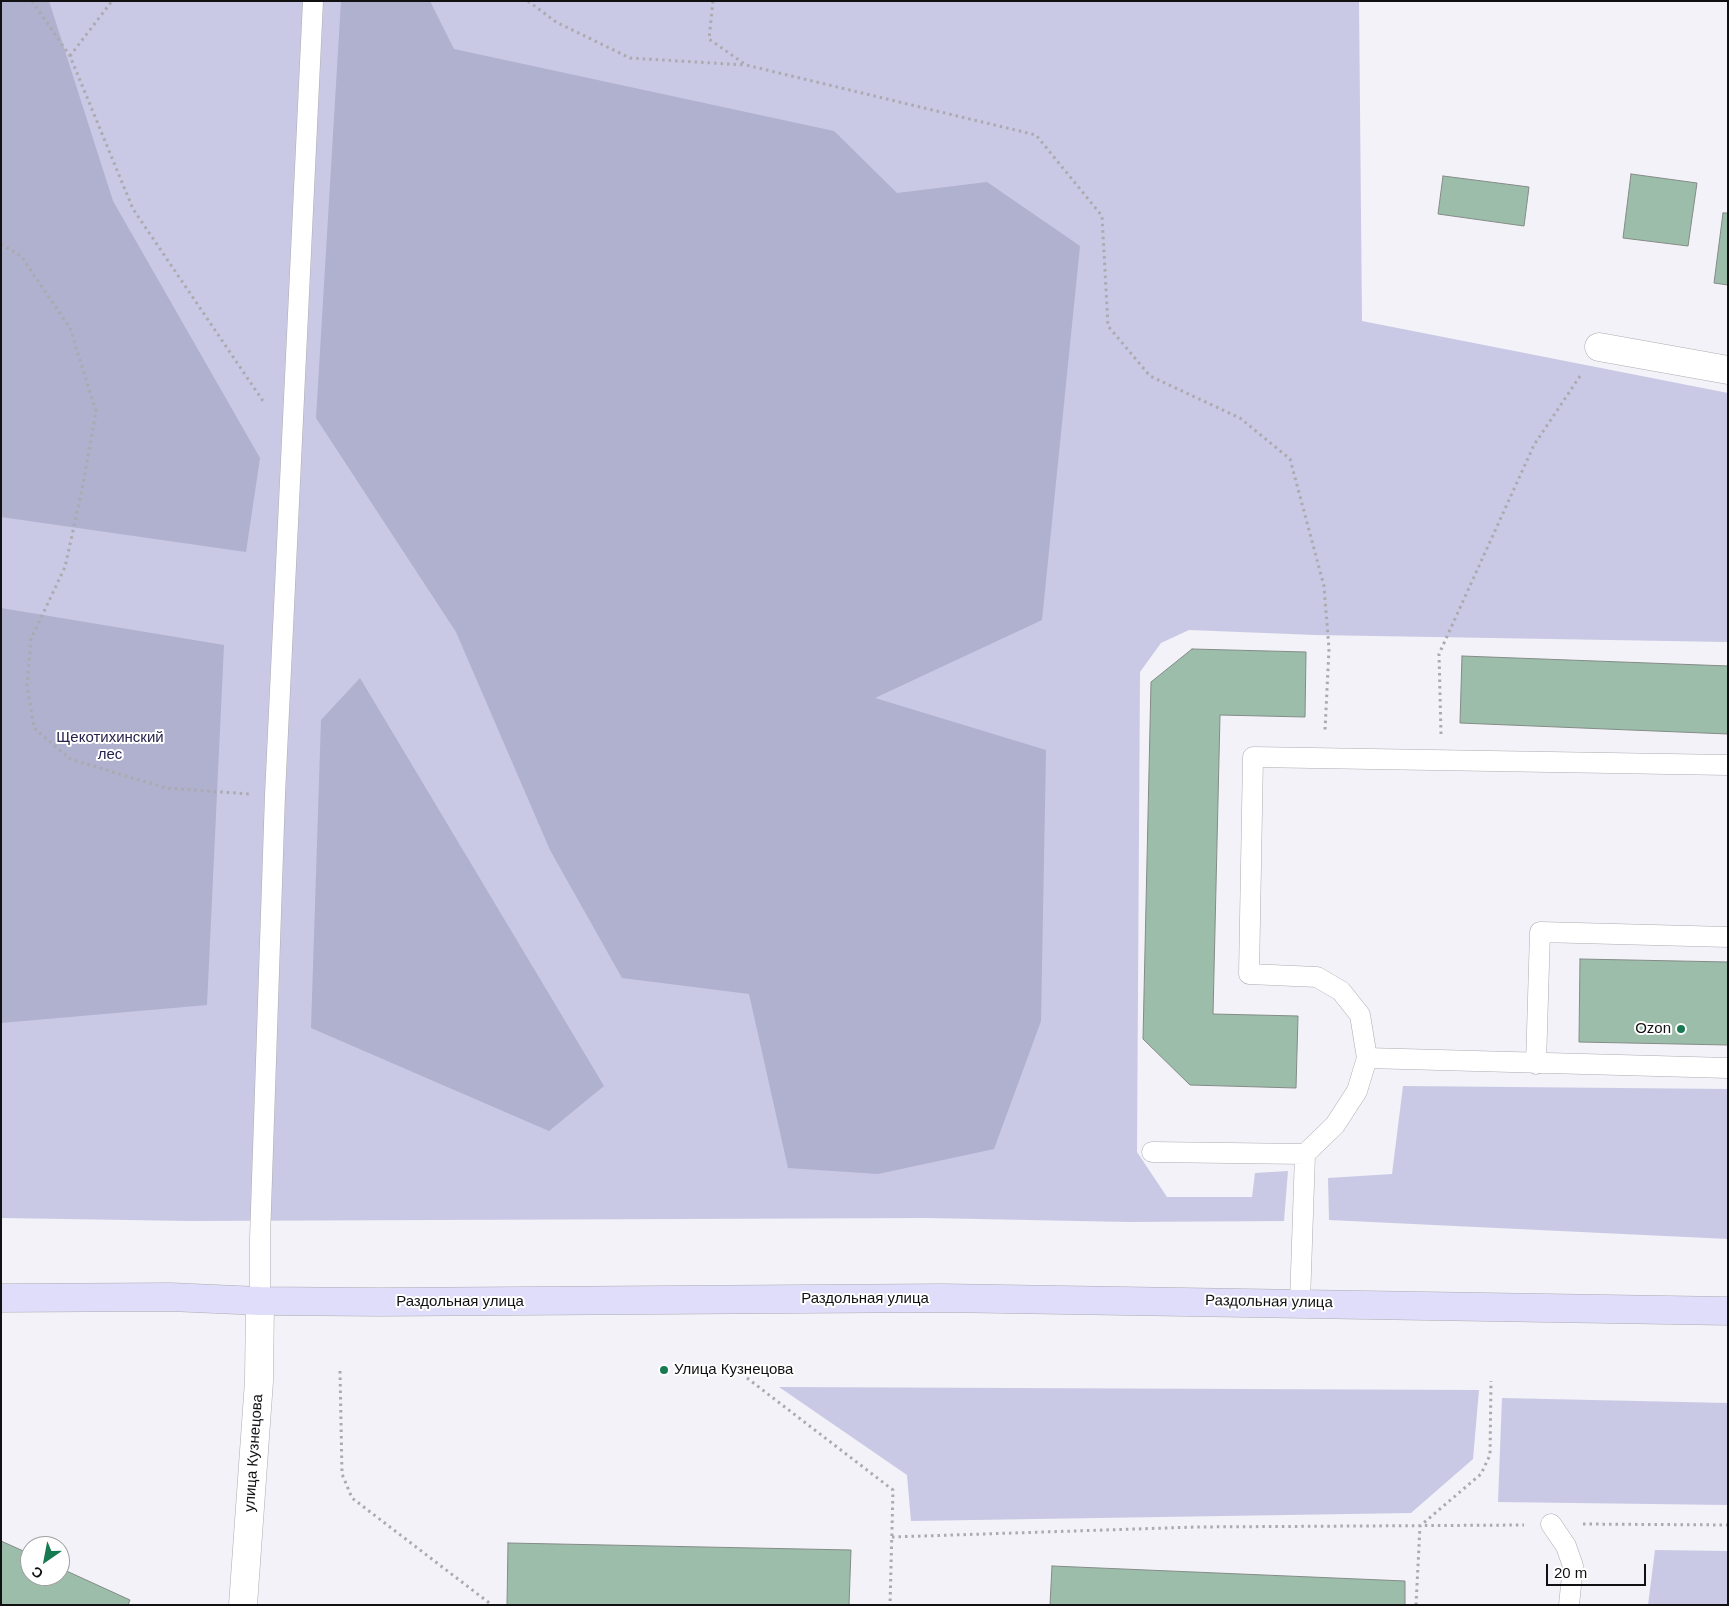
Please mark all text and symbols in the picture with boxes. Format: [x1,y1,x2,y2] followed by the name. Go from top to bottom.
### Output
[56,729,164,764] park label: Щекотихинский лес
[1635,1020,1671,1038] place label: Ozon
[1675,1023,1687,1035] marker: Ozon
[801,1290,929,1308] street label: Раздольная улица
[1205,1292,1333,1312] street label: Раздольная улица
[396,1293,524,1311] street label: Раздольная улица
[674,1361,793,1379] place label: Улица Кузнецова
[658,1364,670,1376] marker: Улица Кузнецова
[241,1393,267,1513] street label: улица Кузнецова
[20,1536,70,1586] north arrow
[1549,1554,1649,1586] scale bar
[29,1563,46,1582] text: С
[1554,1564,1587,1581] text: 20 m

